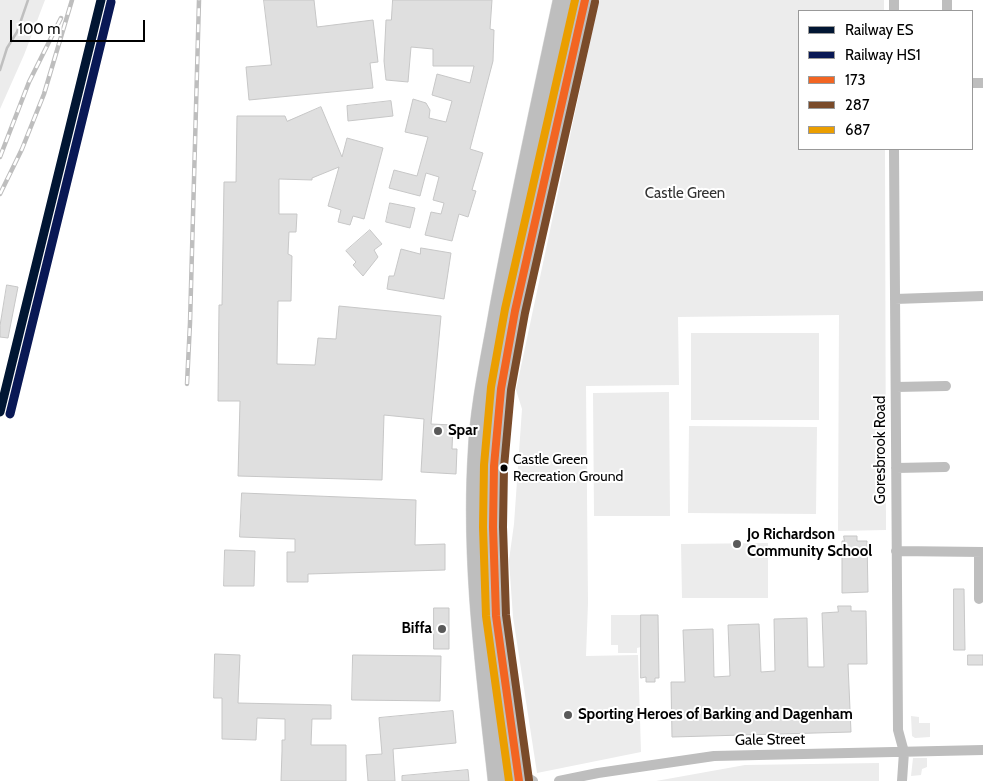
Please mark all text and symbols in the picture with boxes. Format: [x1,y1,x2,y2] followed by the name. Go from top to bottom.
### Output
[12,10,148,42] scale bar
[798,10,973,150] legend
[18,20,60,38] text: 100 m
[845,21,914,39] text: Railway ES
[845,46,921,64] text: Railway HS1
[845,71,866,89] text: 173
[845,96,870,114] text: 287
[845,121,870,139] text: 687
[645,185,725,203] park label: Castle Green
[872,396,890,504] street label: Goresbrook Road
[448,422,478,440] place label: Spar
[432,425,444,437] marker: Spar
[513,452,623,484] place label: Castle Green Recreation Ground
[499,463,509,473] marker: Castle Green Recreation Ground
[747,526,872,561] place label: Jo Richardson Community School
[731,538,743,550] marker: Jo Richardson Community School
[401,620,432,638] place label: Biffa
[436,623,448,635] marker: Biffa
[578,706,853,724] place label: Sporting Heroes of Barking and Dagenham
[562,709,574,721] marker: Sporting Heroes of Barking and Dagenham
[735,730,805,750] street label: Gale Street

